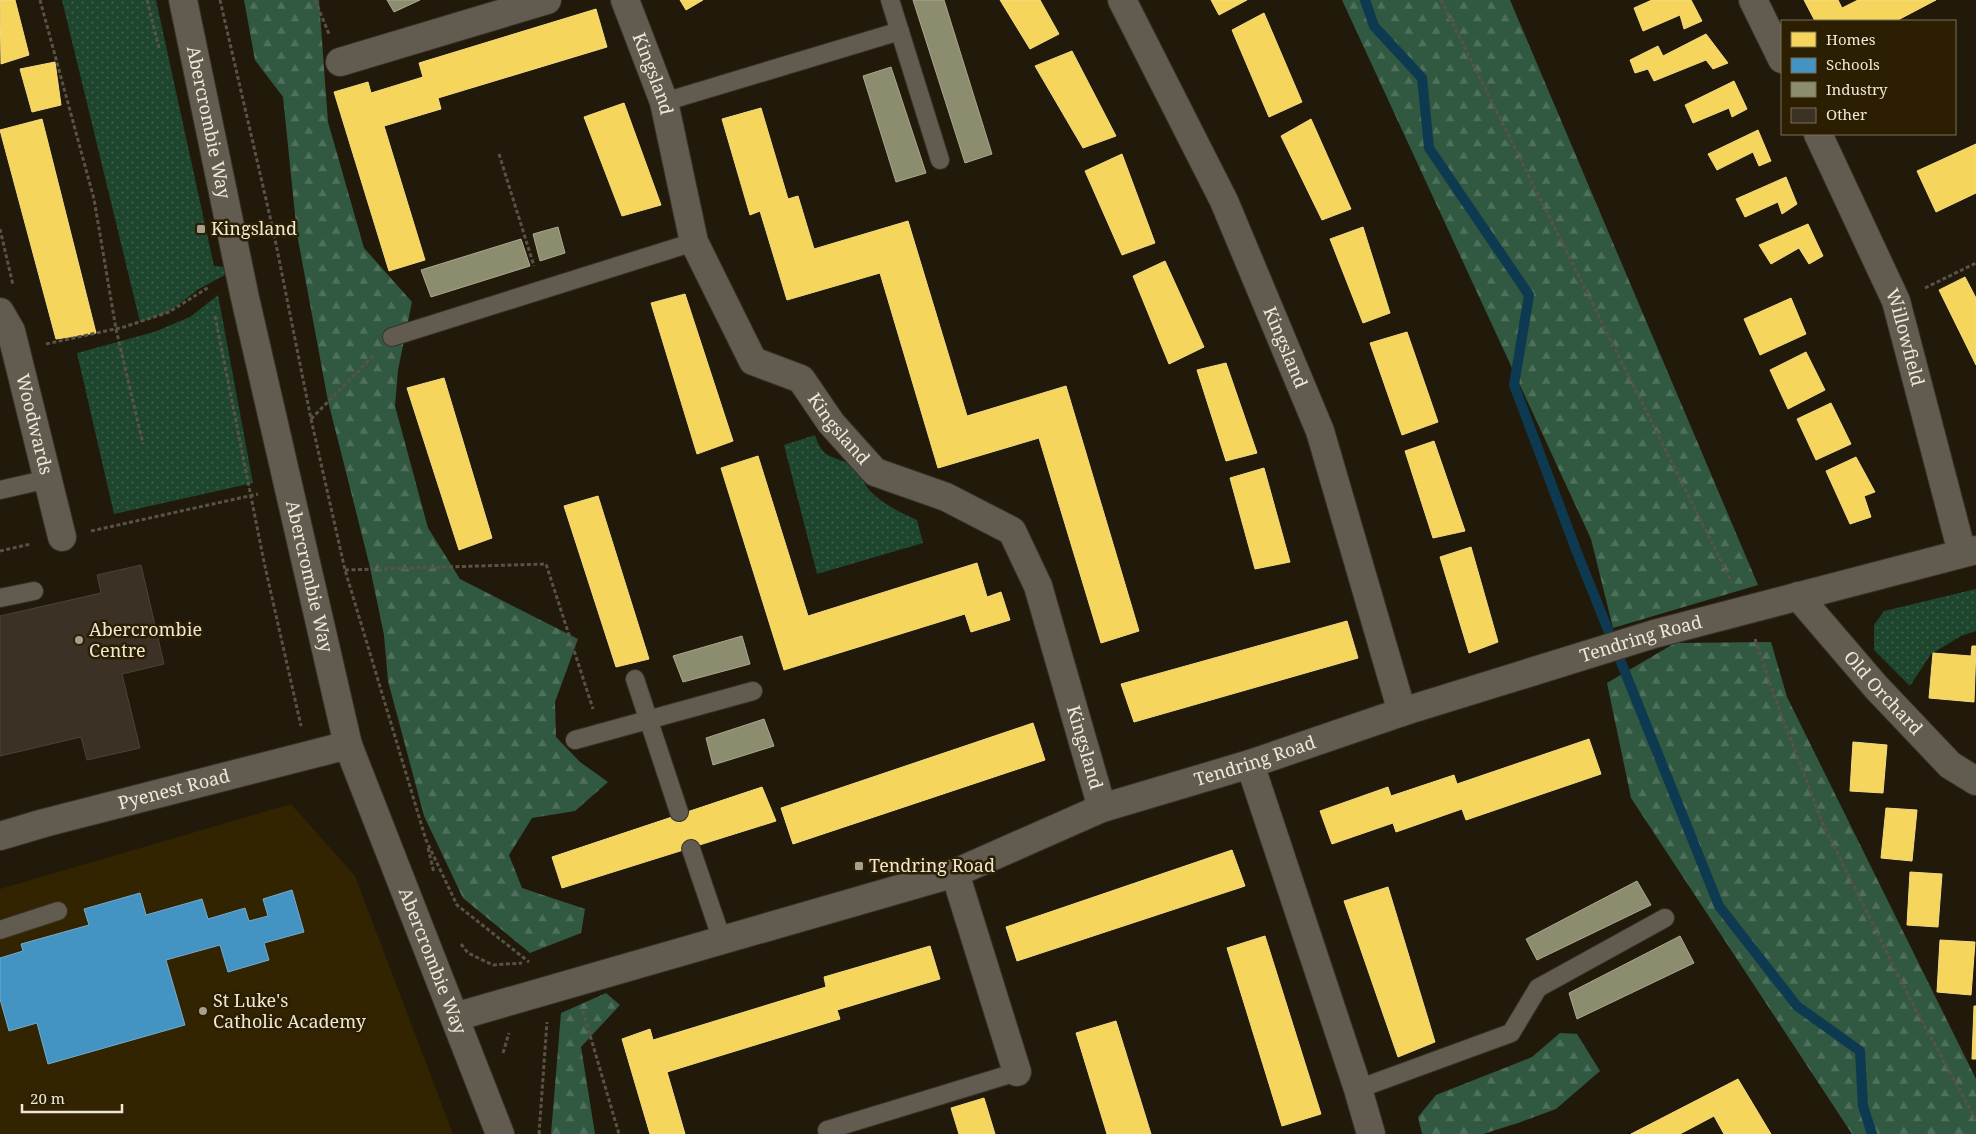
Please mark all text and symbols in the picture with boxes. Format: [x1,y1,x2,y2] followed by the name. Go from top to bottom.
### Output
[1781,20,1956,135] legend
[628,29,679,117] street label: Kingsland
[1826,29,1876,49] text: Homes
[182,44,237,201] street label: Abercrombie Way
[1826,54,1880,74] text: Schools
[1826,79,1888,99] text: Industry
[1826,104,1867,124] text: Other
[211,216,297,240] place label: Kingsland
[195,223,207,235] marker: Kingsland
[1881,284,1931,389] street label: Willowfield
[1258,303,1314,391] street label: Kingsland
[11,371,59,477] street label: Woodwards
[803,388,876,469] street label: Kingsland
[281,498,339,655] street label: Abercrombie Way
[1577,609,1704,667] street label: Tendring Road
[89,617,202,662] place label: Abercrombie Centre
[73,634,85,646] marker: Abercrombie Centre
[1839,645,1928,740] street label: Old Orchard
[1062,702,1109,792] street label: Kingsland
[1191,729,1318,791] street label: Tendring Road
[115,763,232,815] street label: Pyenest Road
[869,853,995,877] place label: Tendring Road
[853,860,865,872] marker: Tendring Road
[394,884,473,1038] street label: Abercrombie Way
[213,988,367,1033] place label: St Luke's Catholic Academy
[197,1005,209,1017] marker: St Luke's Catholic Academy
[22,1082,122,1114] scale bar
[30,1088,65,1108] text: 20 m

